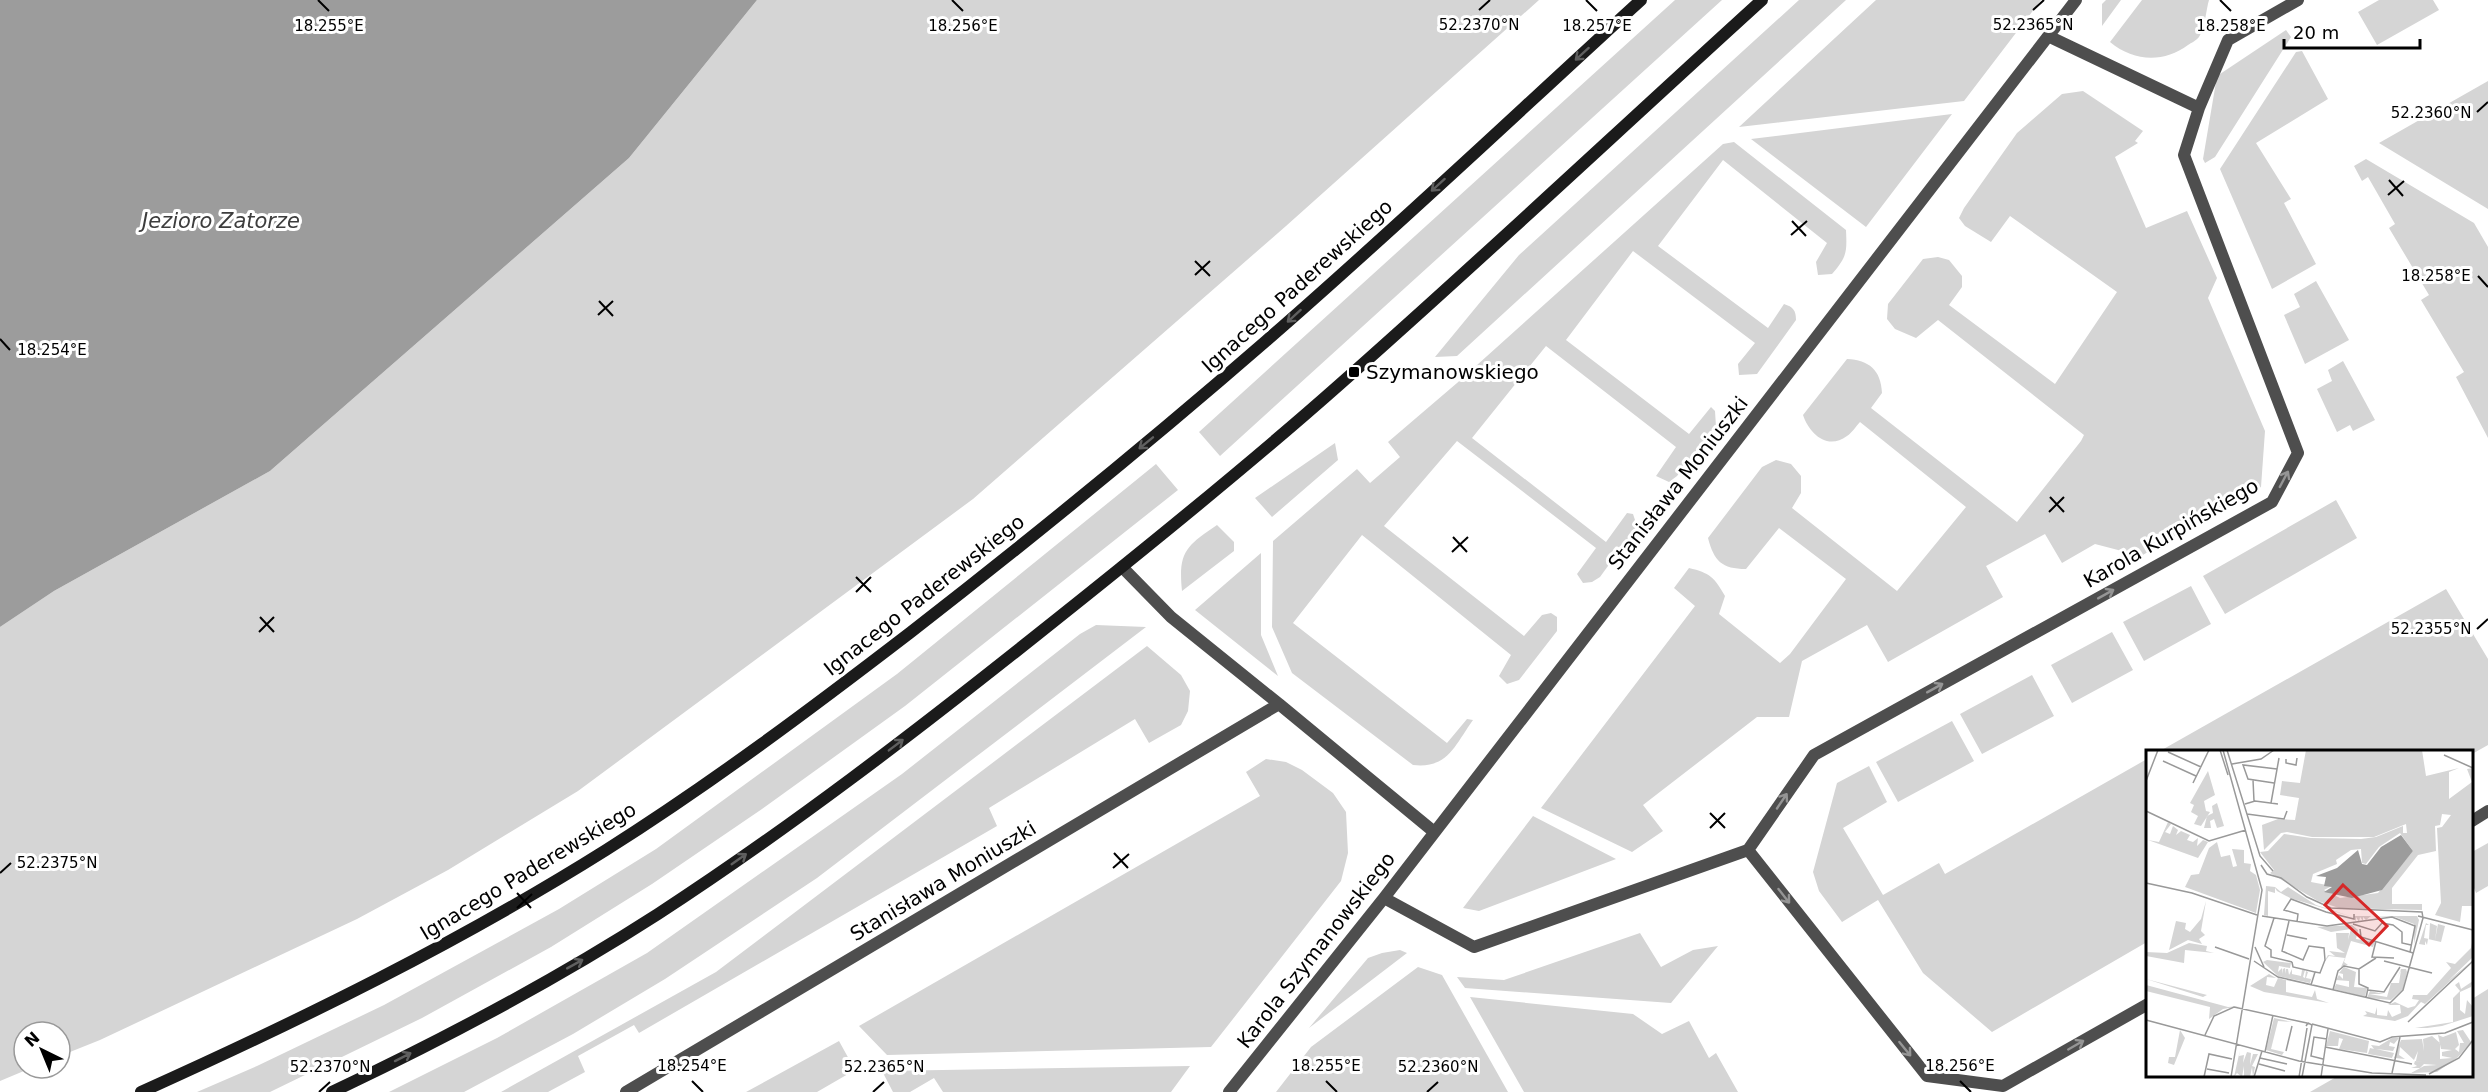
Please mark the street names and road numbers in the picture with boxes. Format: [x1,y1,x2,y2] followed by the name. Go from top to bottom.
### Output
[1197,194,1397,378] street label: Ignacego Paderewskiego
[1603,392,1753,574] street label: Stanisława Moniuszki
[2079,473,2263,593] street label: Karola Kurpińskiego
[819,509,1029,681] street label: Ignacego Paderewskiego
[416,797,640,945] street label: Ignacego Paderewskiego
[846,816,1040,946] street label: Stanisława Moniuszki
[1232,847,1400,1053] street label: Karola Szymanowskiego

